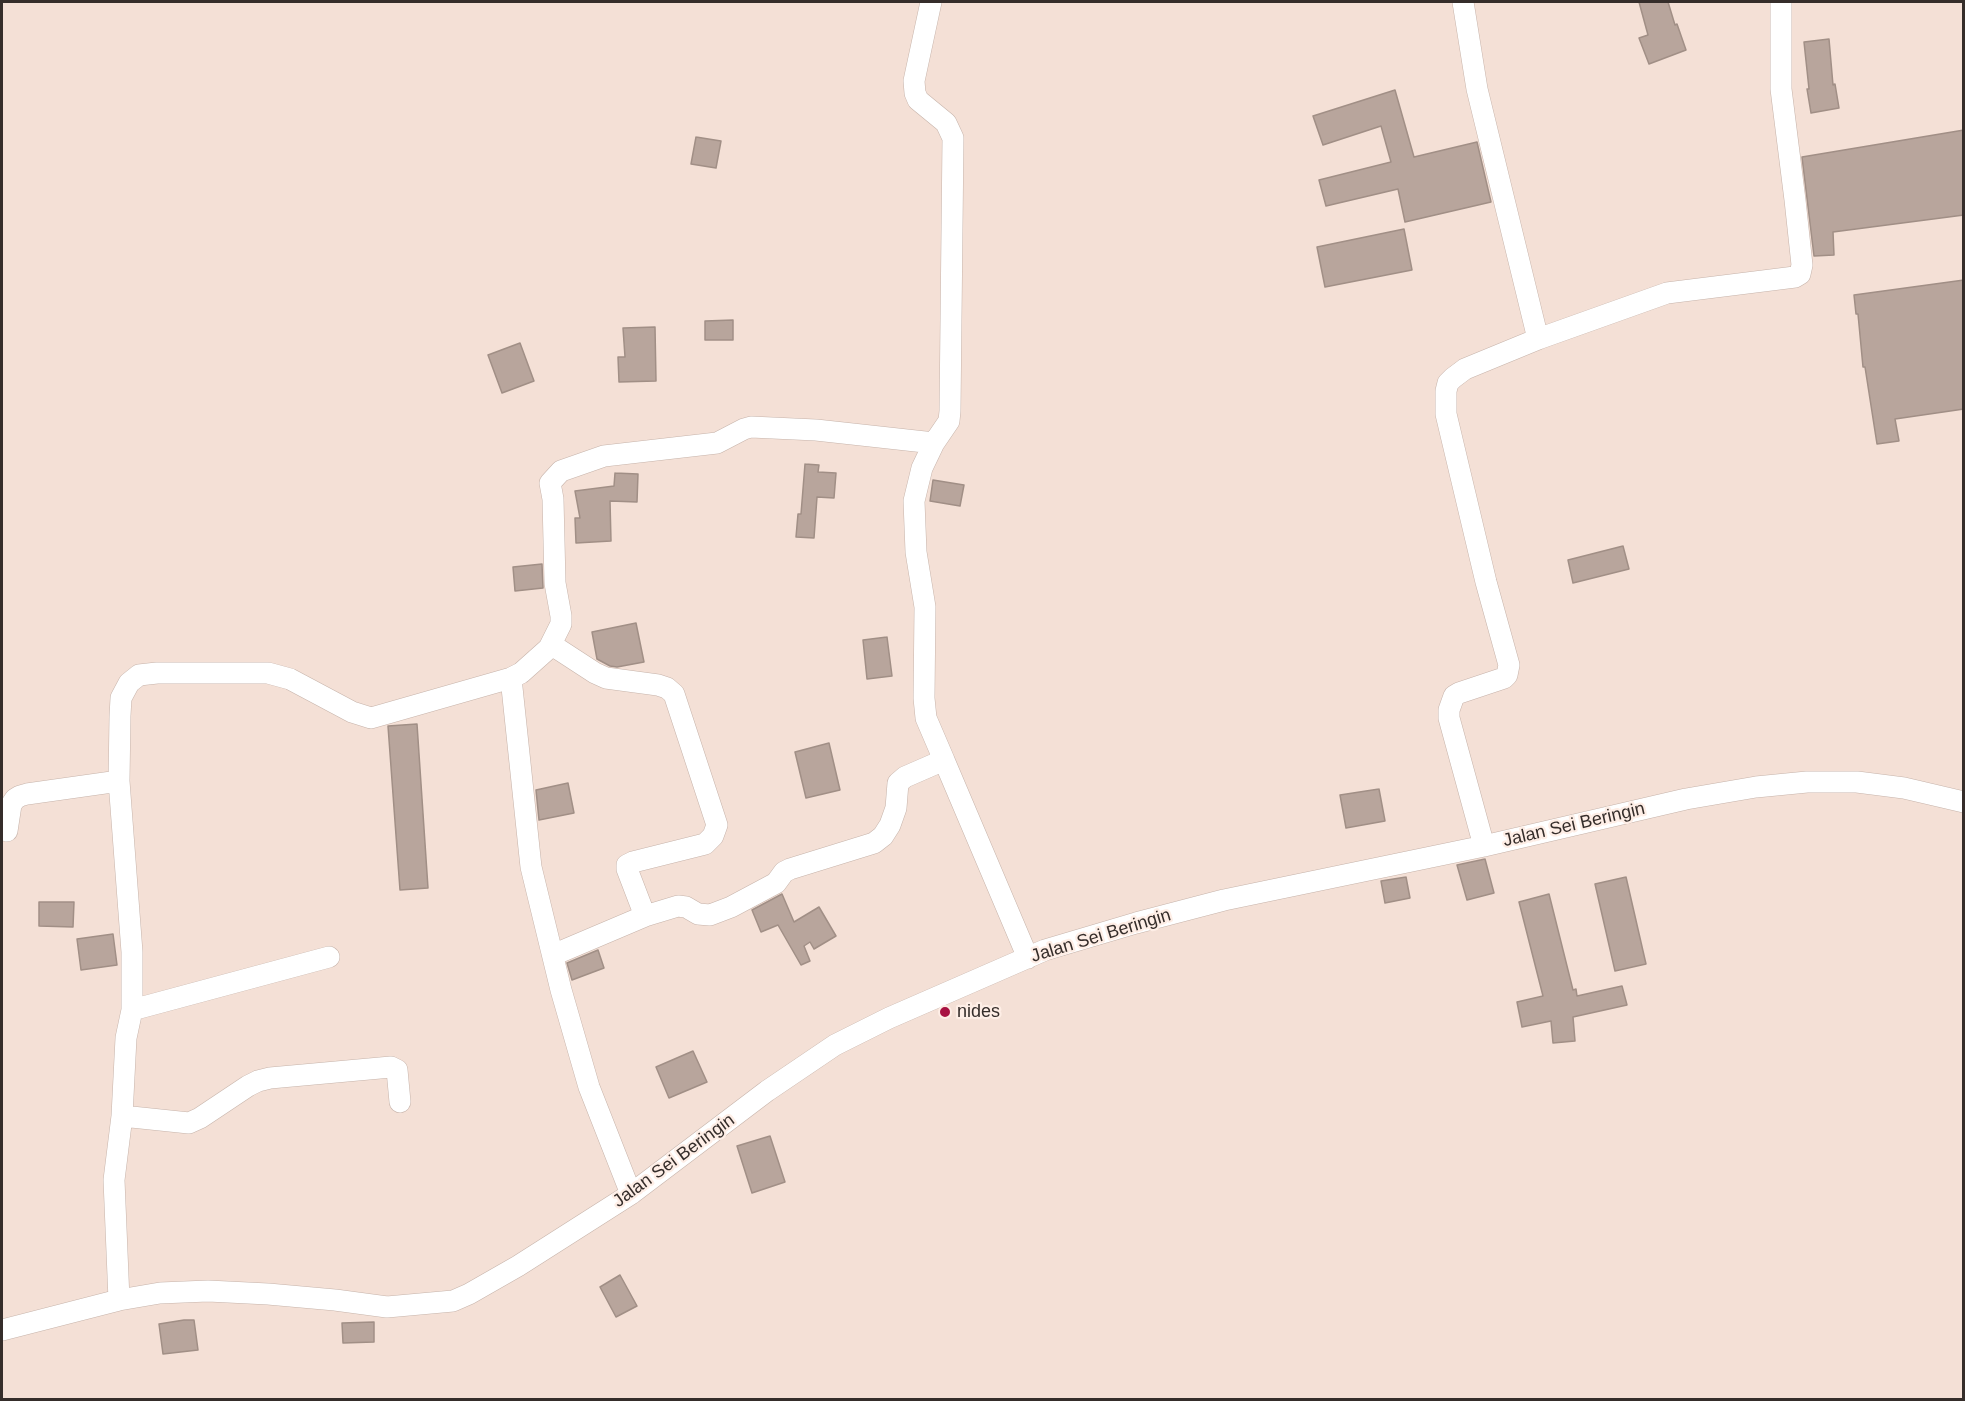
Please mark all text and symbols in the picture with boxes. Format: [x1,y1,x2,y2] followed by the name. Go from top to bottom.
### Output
[1501,798,1647,852] street label: Jalan Sei Beringin
[1028,904,1174,968] street label: Jalan Sei Beringin
[957,1001,1000,1023] place label: nides
[938,1005,952,1019] marker: nides
[609,1110,739,1212] street label: Jalan Sei Beringin

